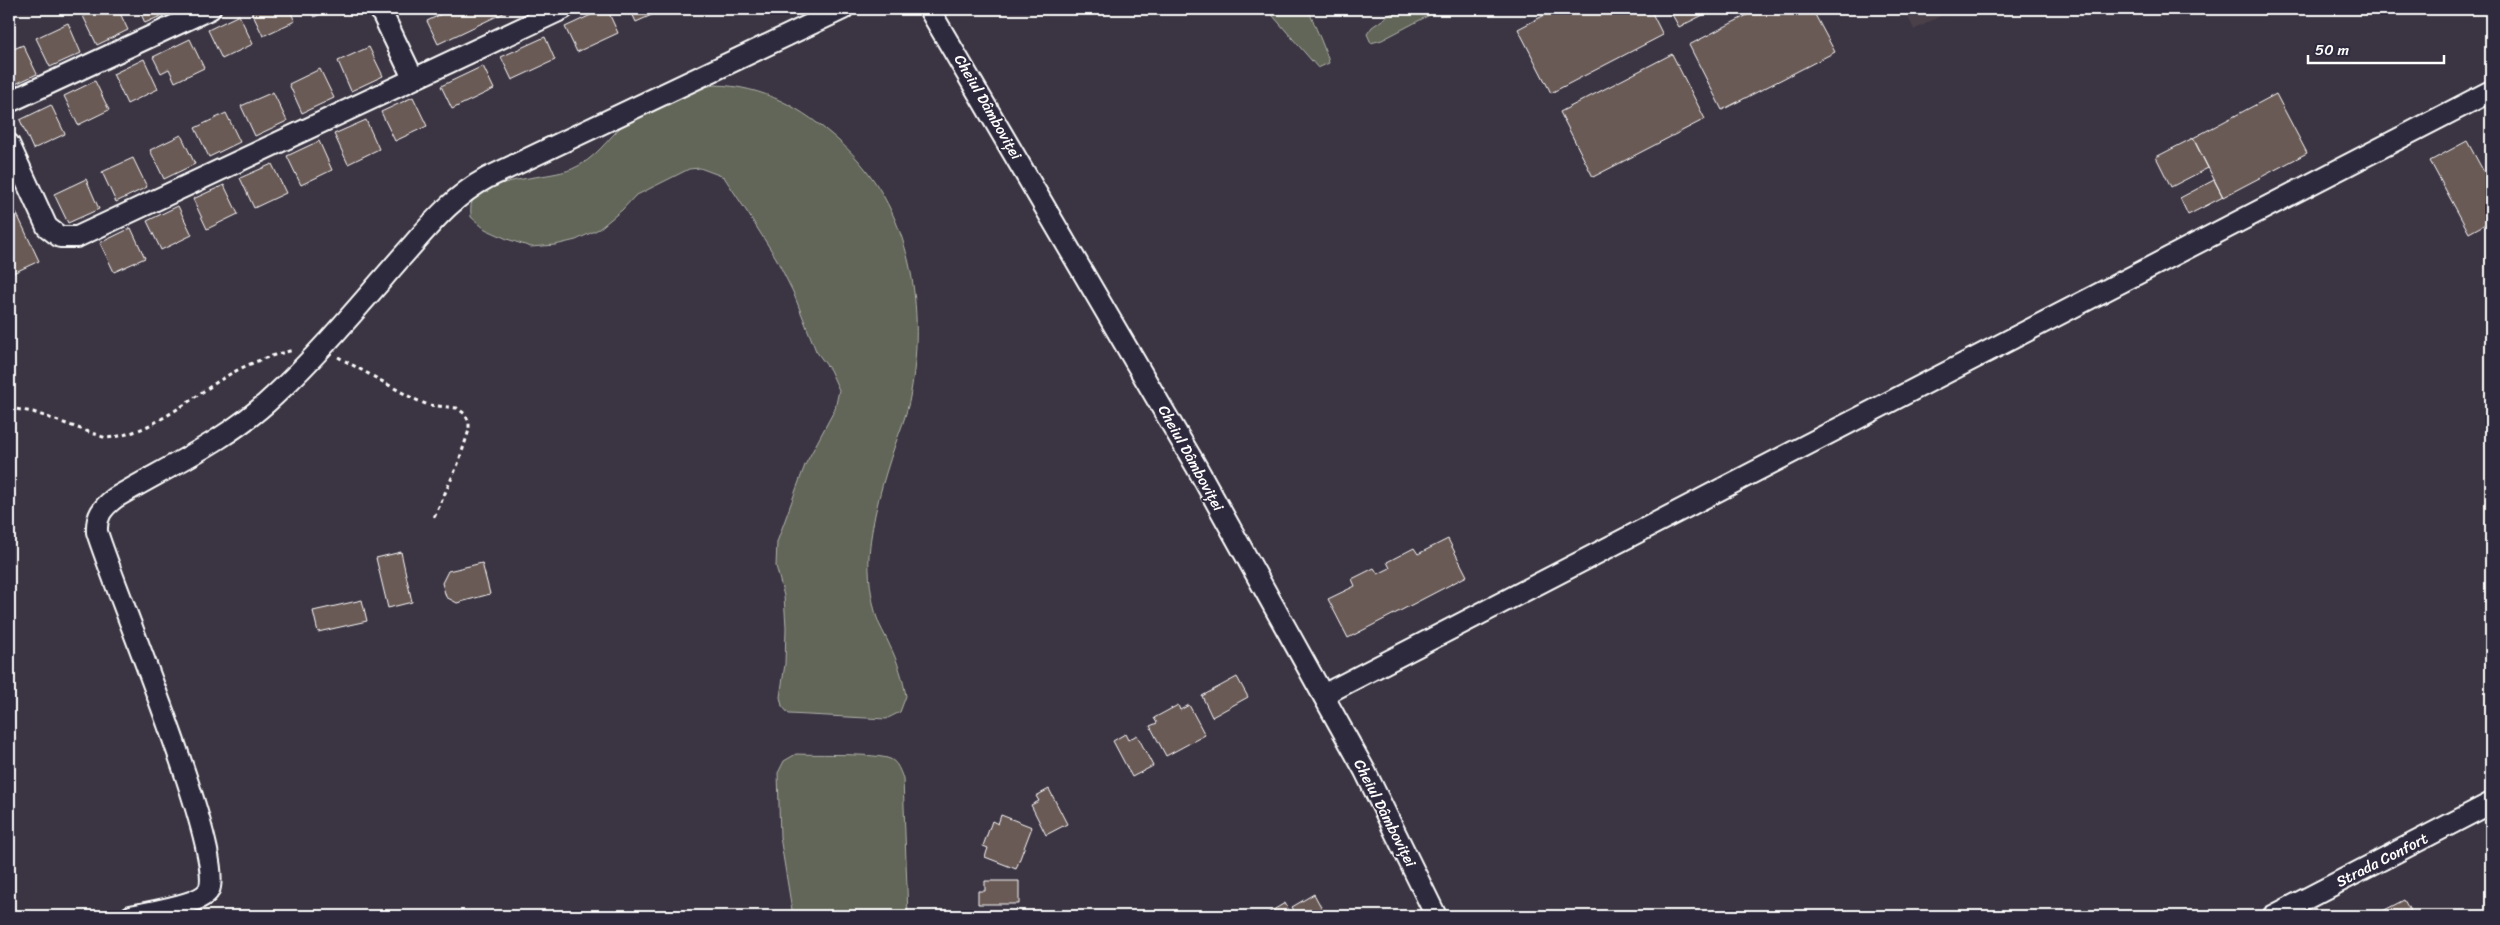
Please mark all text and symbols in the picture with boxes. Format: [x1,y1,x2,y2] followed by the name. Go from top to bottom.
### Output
[2308,32,2444,64] scale bar
[2315,37,2350,63] text: 50 m
[947,49,1029,165] street label: Cheiul Dâmboviței
[1151,400,1231,517] street label: Cheiul Dâmboviței
[1347,754,1424,872] street label: Cheiul Dâmboviței
[2331,825,2433,894] street label: Strada Confort

